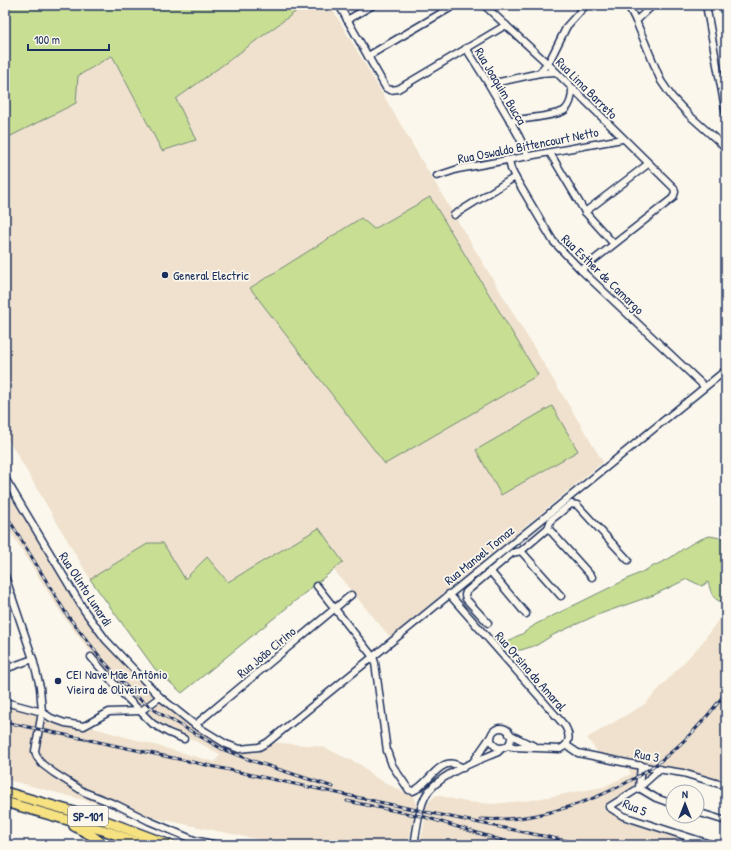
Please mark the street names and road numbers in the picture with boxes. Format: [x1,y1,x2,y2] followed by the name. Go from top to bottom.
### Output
[471,44,531,128] street label: Rua Joaquim Bucca
[552,53,622,123] street label: Rua Lima Barreto
[456,123,600,167] street label: Rua Oswaldo Bittencourt Netto
[558,230,648,318] street label: Rua Esther de Camargo
[440,521,518,589] street label: Rua Manoel Tomaz
[55,548,117,630] street label: Rua Olinto Lunardi
[233,622,299,682] street label: Rua João Cirino
[491,627,571,715] street label: Rua Orsina do Amaral
[633,744,661,766] street label: Rua 3
[620,794,650,820] street label: Rua 5
[68,806,108,826] road number: SP-101

